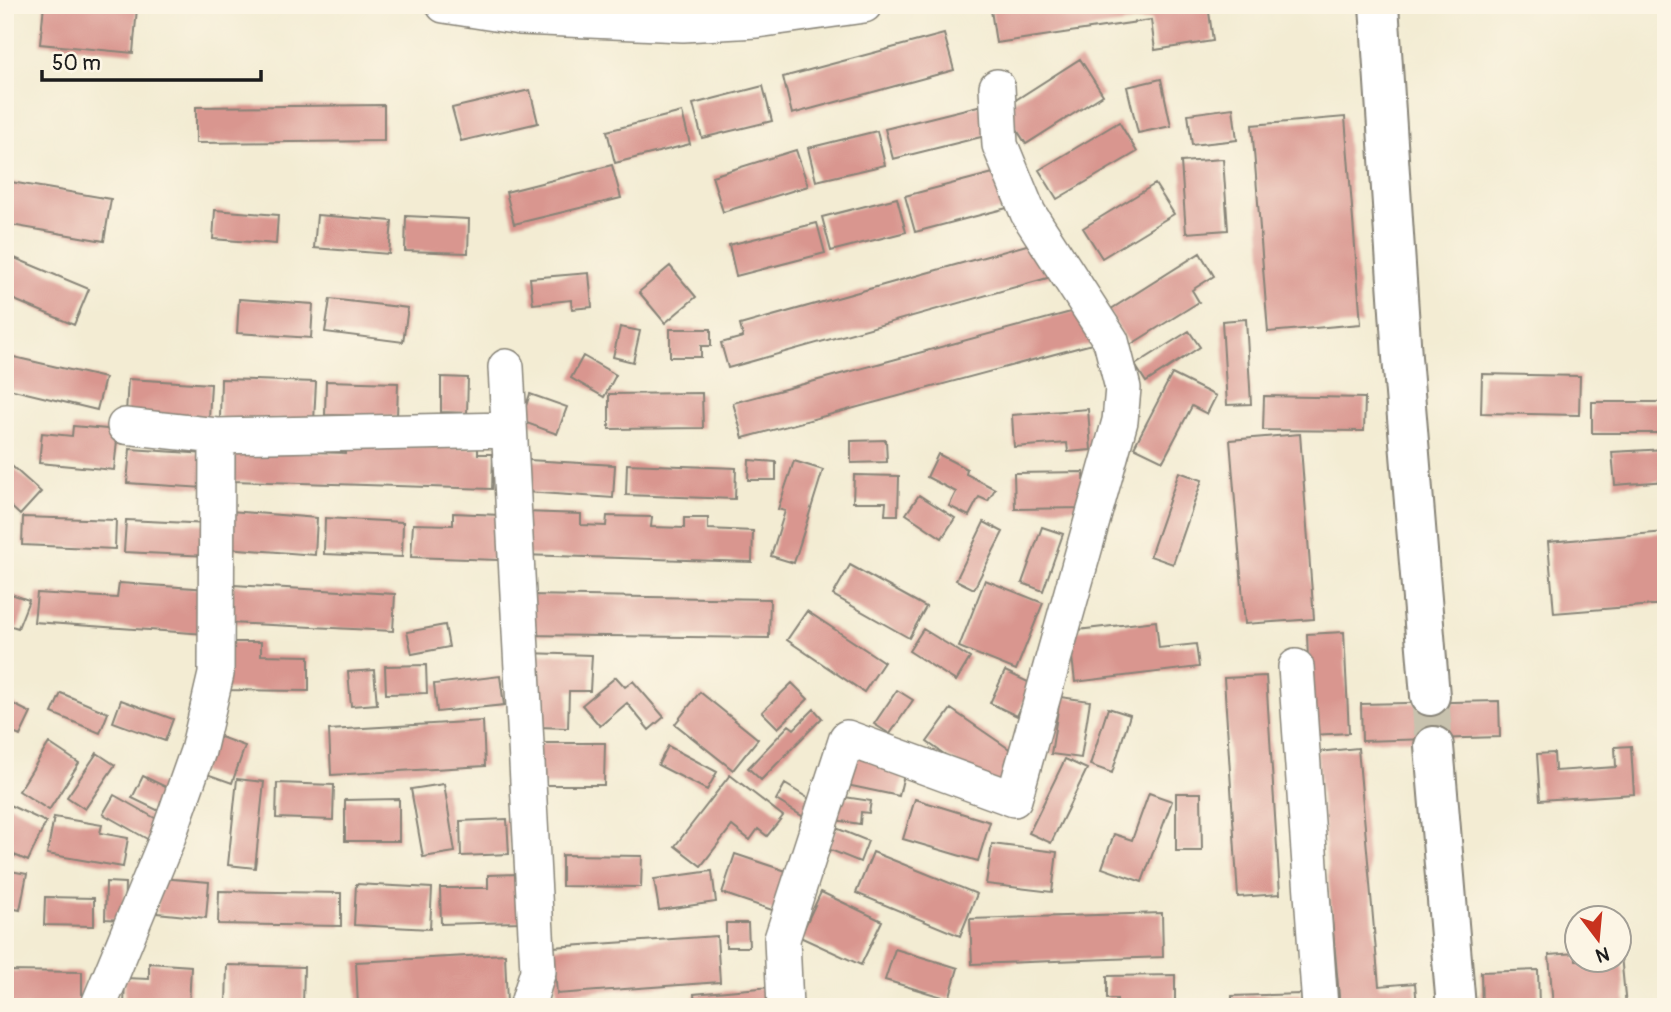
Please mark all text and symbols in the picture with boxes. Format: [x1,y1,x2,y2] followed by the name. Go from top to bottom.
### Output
[42,38,261,82] scale bar
[52,50,101,77] text: 50 m
[1562,904,1632,974] north arrow
[1593,941,1612,968] text: N

